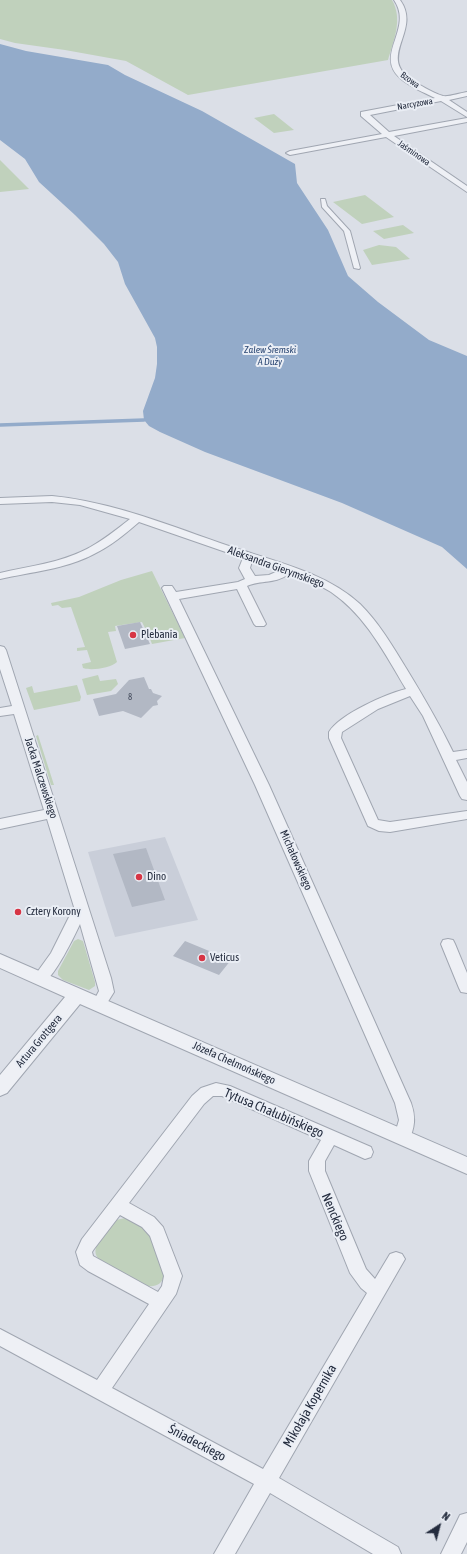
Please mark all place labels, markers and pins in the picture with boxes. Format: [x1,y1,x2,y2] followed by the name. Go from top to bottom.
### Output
[141,628,177,642] place label: Plebania
[128,630,138,640] marker: Plebania
[147,870,166,884] place label: Dino
[134,872,144,882] marker: Dino
[26,905,81,919] place label: Cztery Korony
[13,907,23,917] marker: Cztery Korony
[210,951,239,965] place label: Veticus
[197,953,207,963] marker: Veticus

